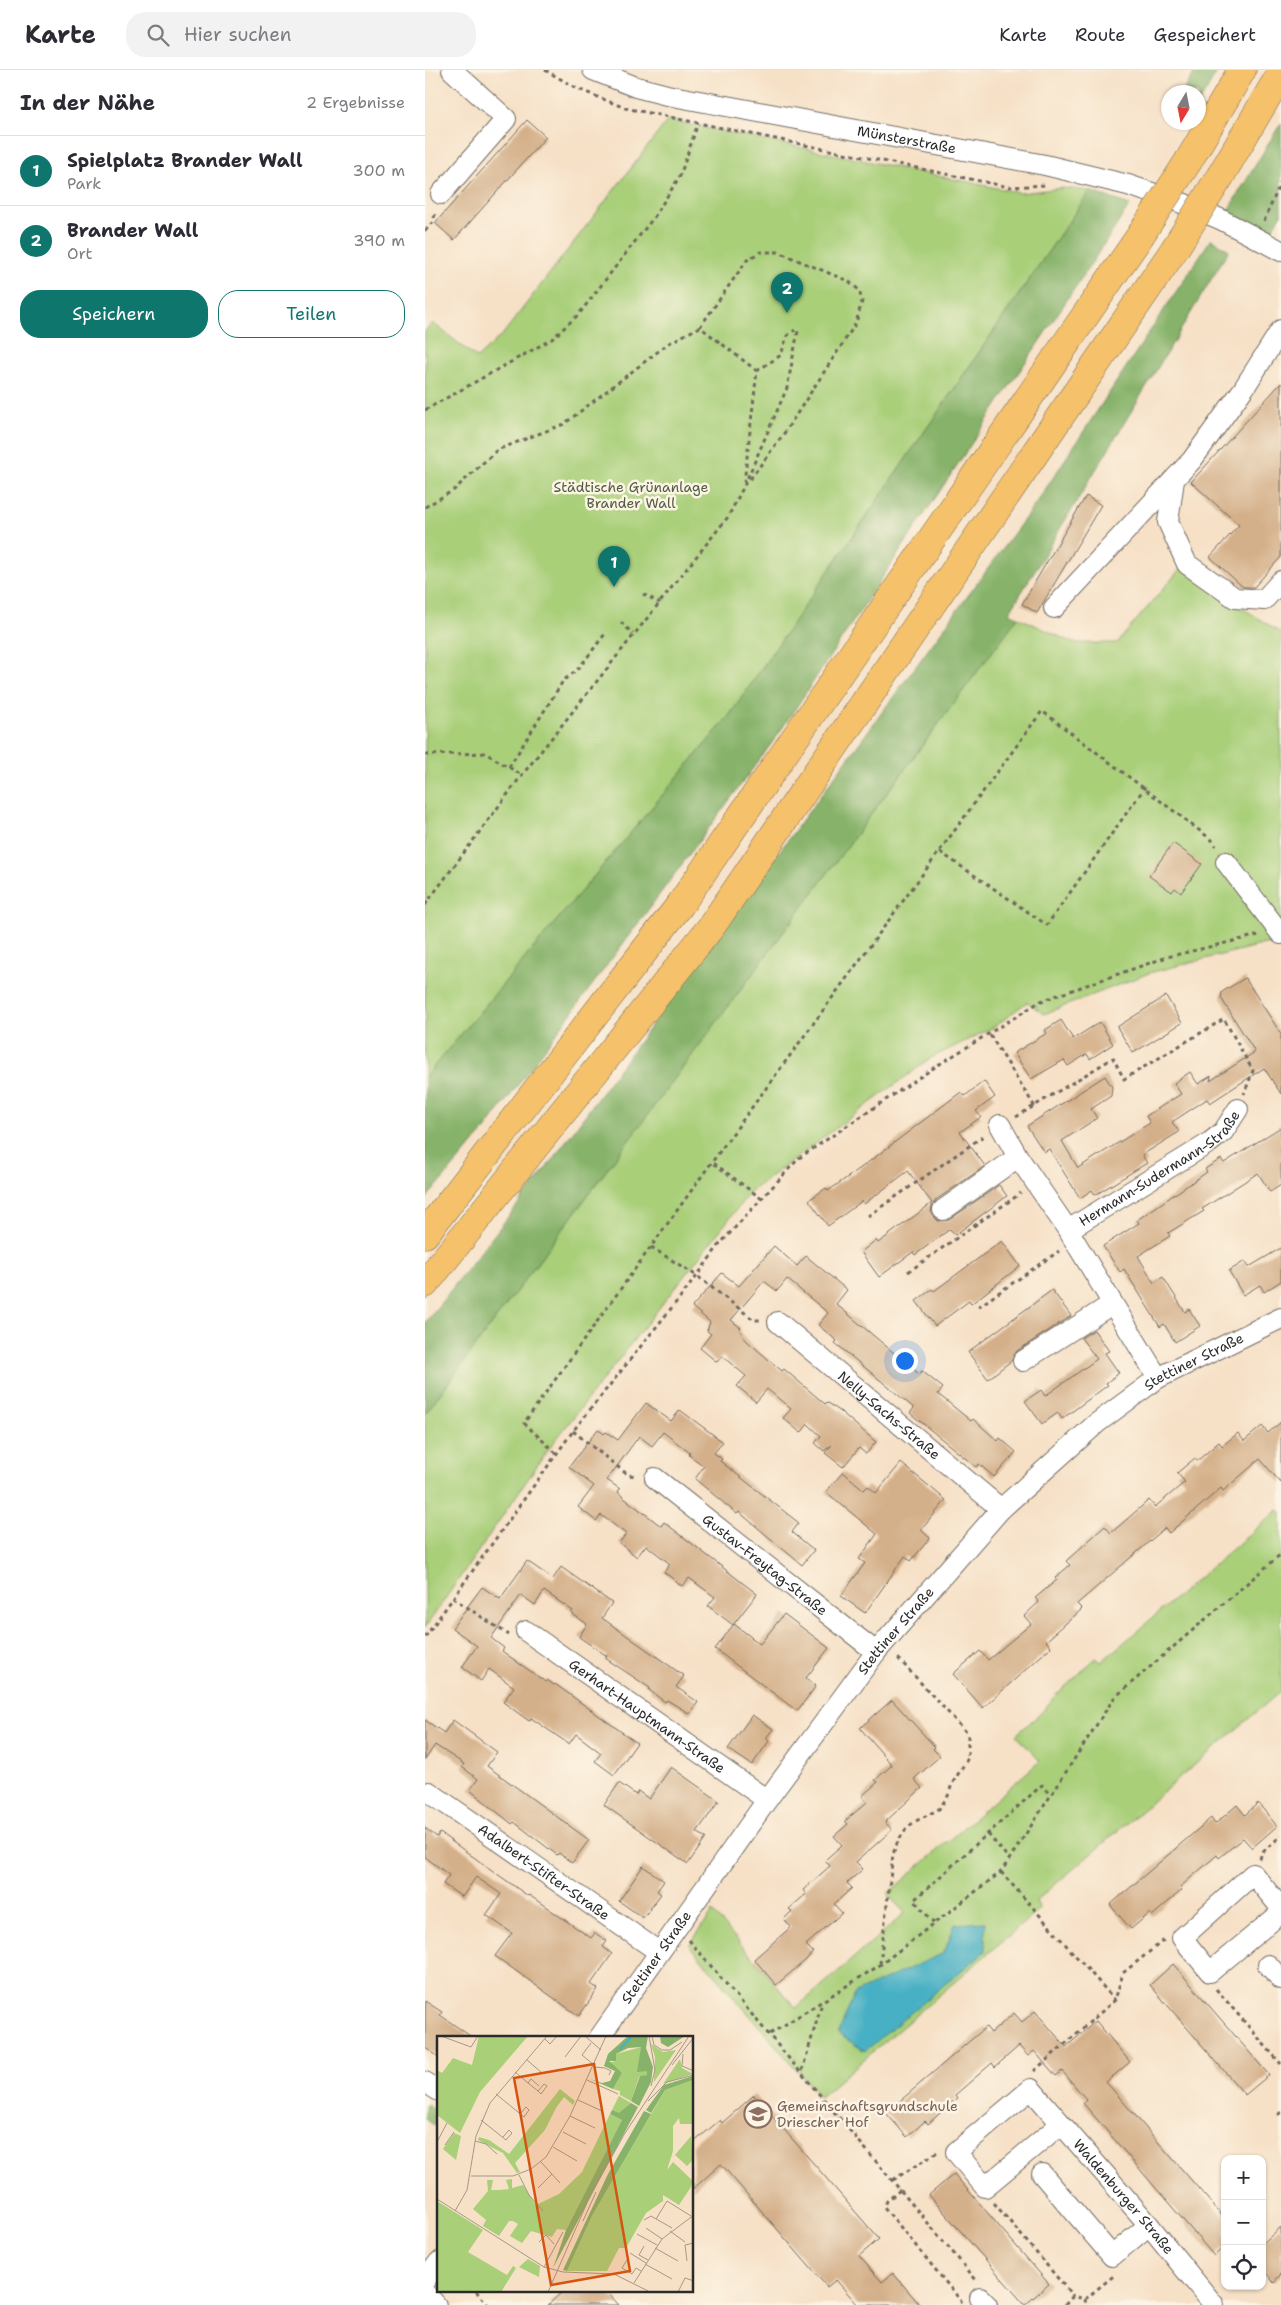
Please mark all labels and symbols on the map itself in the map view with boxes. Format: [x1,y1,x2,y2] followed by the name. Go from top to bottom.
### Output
[1161,85,1206,130] north arrow
[856,121,958,157] street label: Münsterstraße
[771,272,803,313] pin: 2
[554,478,708,512] park label: Städtische Grünanlage Brander Wall
[598,546,630,587] pin: 1
[1075,1107,1244,1230] street label: Hermann-Sudermann-Straße
[1140,1329,1246,1394] street label: Stettiner Straße
[892,1348,918,1374] your location
[834,1367,944,1463] street label: Nelly-Sachs-Straße
[699,1510,831,1619] street label: Gustav-Freytag-Straße
[853,1583,938,1678] street label: Stettiner Straße
[565,1655,729,1777] street label: Gerhart-Hauptmann-Straße
[475,1820,613,1924] street label: Adalbert-Stifter-Straße
[617,1907,695,2007] street label: Stettiner Straße
[437,2036,694,2292] inset map
[777,2097,958,2131] place label: Gemeinschaftsgrundschule Driescher Hof
[743,2099,773,2129] school or university icon: Gemeinschaftsgrundschule Driescher Hof
[1069,2135,1178,2258] street label: Waldenburger Straße

